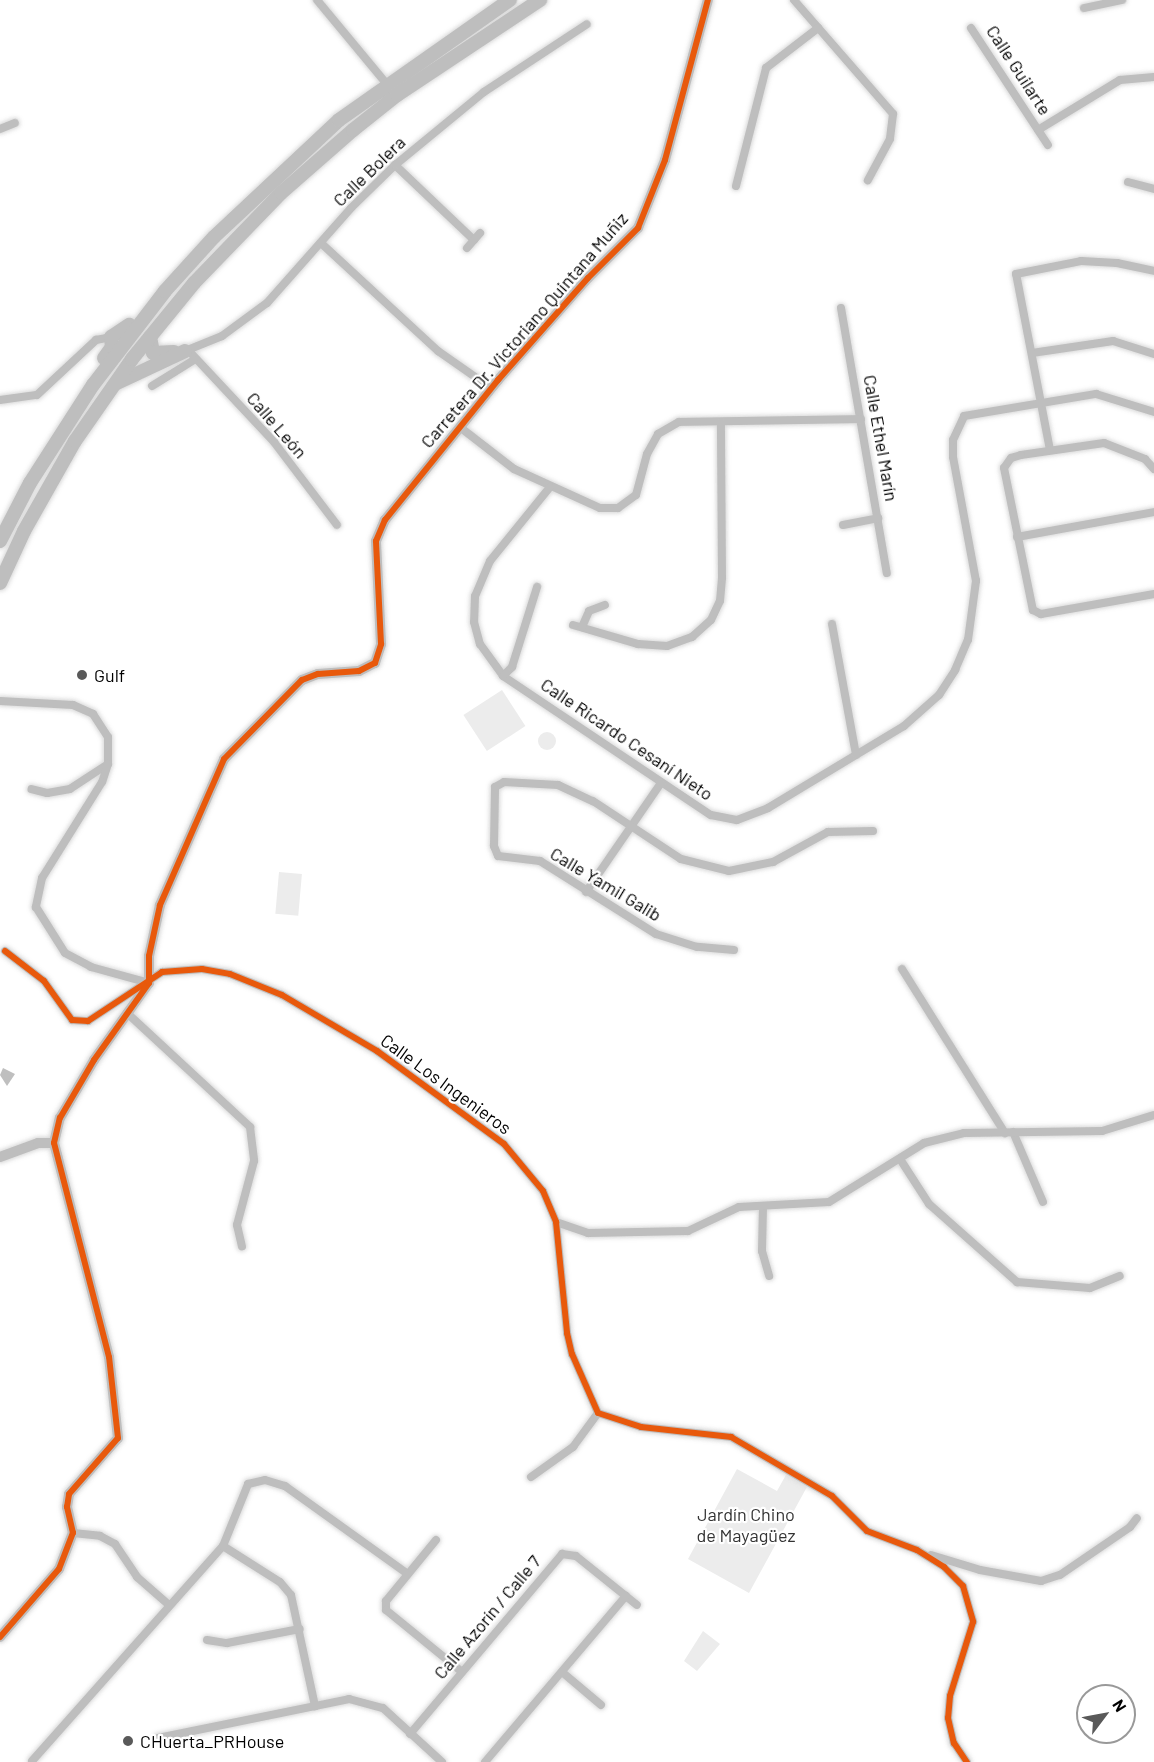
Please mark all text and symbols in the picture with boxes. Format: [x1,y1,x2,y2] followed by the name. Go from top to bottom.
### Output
[982,21,1056,119] street label: Calle Guilarte
[328,131,410,211] street label: Calle Bolera
[416,208,632,452] street label: Carretera Dr. Victoriano Quintana Muñiz
[859,373,903,503] street label: Calle Ethel Marín
[242,387,312,463] street label: Calle León
[94,664,125,686] place label: Gulf
[75,668,89,682] marker: Gulf
[537,673,717,805] street label: Calle Ricardo Cesaní Nieto
[546,842,666,926] street label: Calle Yamil Galib
[376,1029,516,1139] street label: Calle Los Ingenieros
[696,1504,796,1546] park label: Jardín Chino de Mayagüez
[429,1551,545,1683] street label: Calle Azorín / Calle 7
[1076,1684,1136,1744] north arrow
[1109,1696,1131,1715] text: N
[140,1730,284,1752] place label: CHuerta_PRHouse
[121,1734,135,1748] marker: CHuerta_PRHouse

